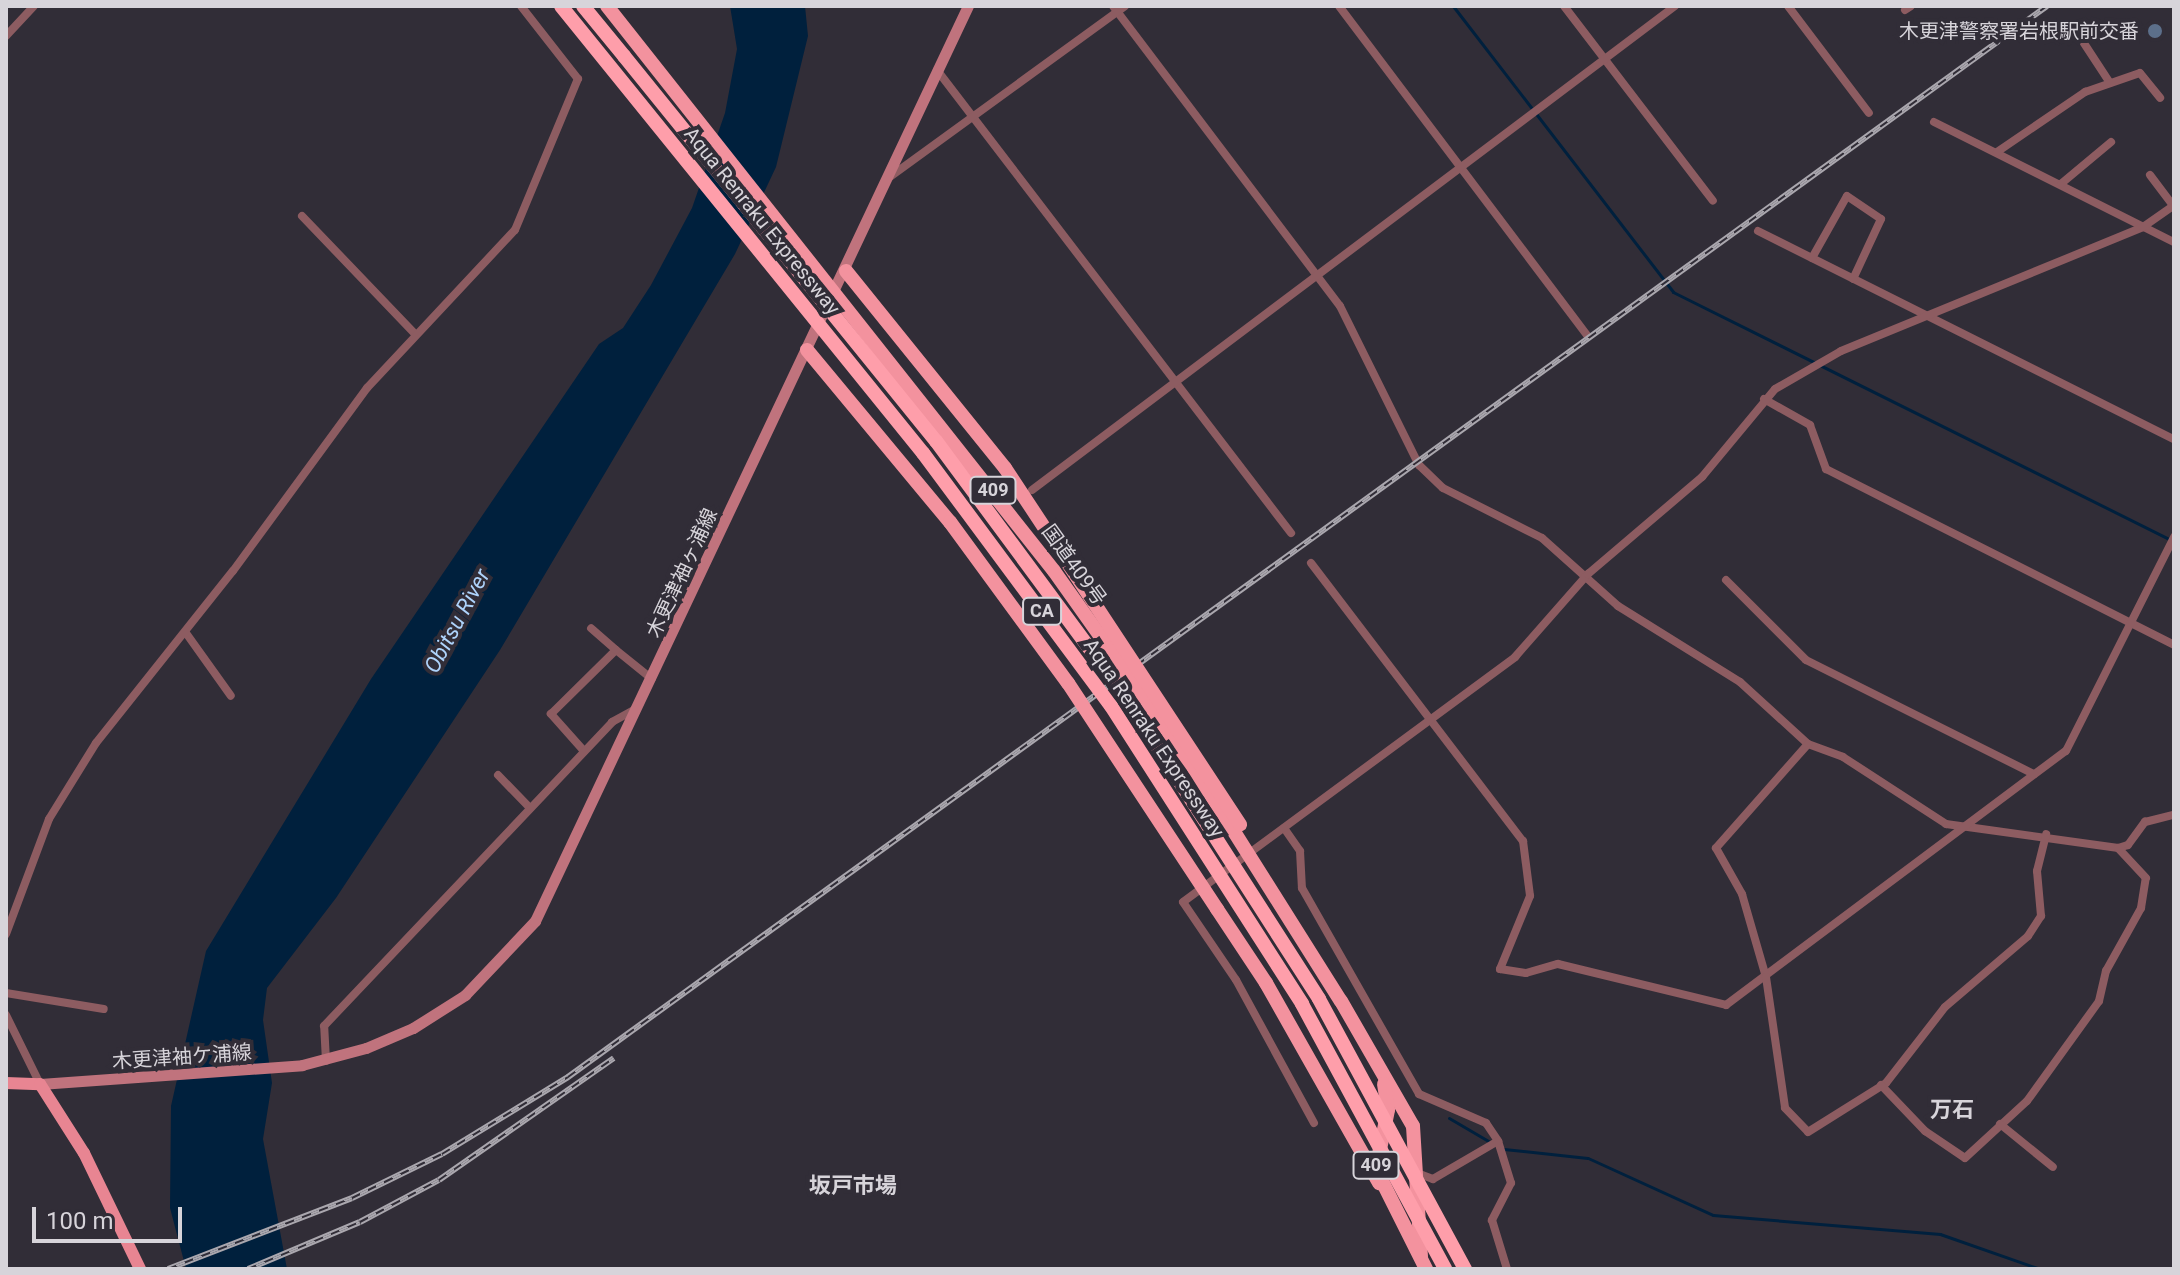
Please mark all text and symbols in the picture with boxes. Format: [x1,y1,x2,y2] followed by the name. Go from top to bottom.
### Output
[1899,19,2139,43] place label: 木更津警察署岩根駅前交番
[2146,22,2164,40] marker: 木更津警察署岩根駅前交番
[679,122,845,320] street label: Aqua Renraku Expressway
[969,476,1017,504] road number: 409
[642,504,722,642] street label: 木更津袖ヶ浦線
[1037,520,1111,610] street label: 国道409号
[419,564,495,678] water label: Obitsu River
[1022,597,1062,625] road number: CA
[1079,634,1229,842] street label: Aqua Renraku Expressway
[111,1040,253,1074] street label: 木更津袖ケ浦線
[1930,1097,1974,1123] district label: 万石
[1352,1151,1400,1179] road number: 409
[809,1173,897,1199] district label: 坂戸市場
[36,1191,186,1241] scale bar
[46,1207,113,1235] text: 100 m

